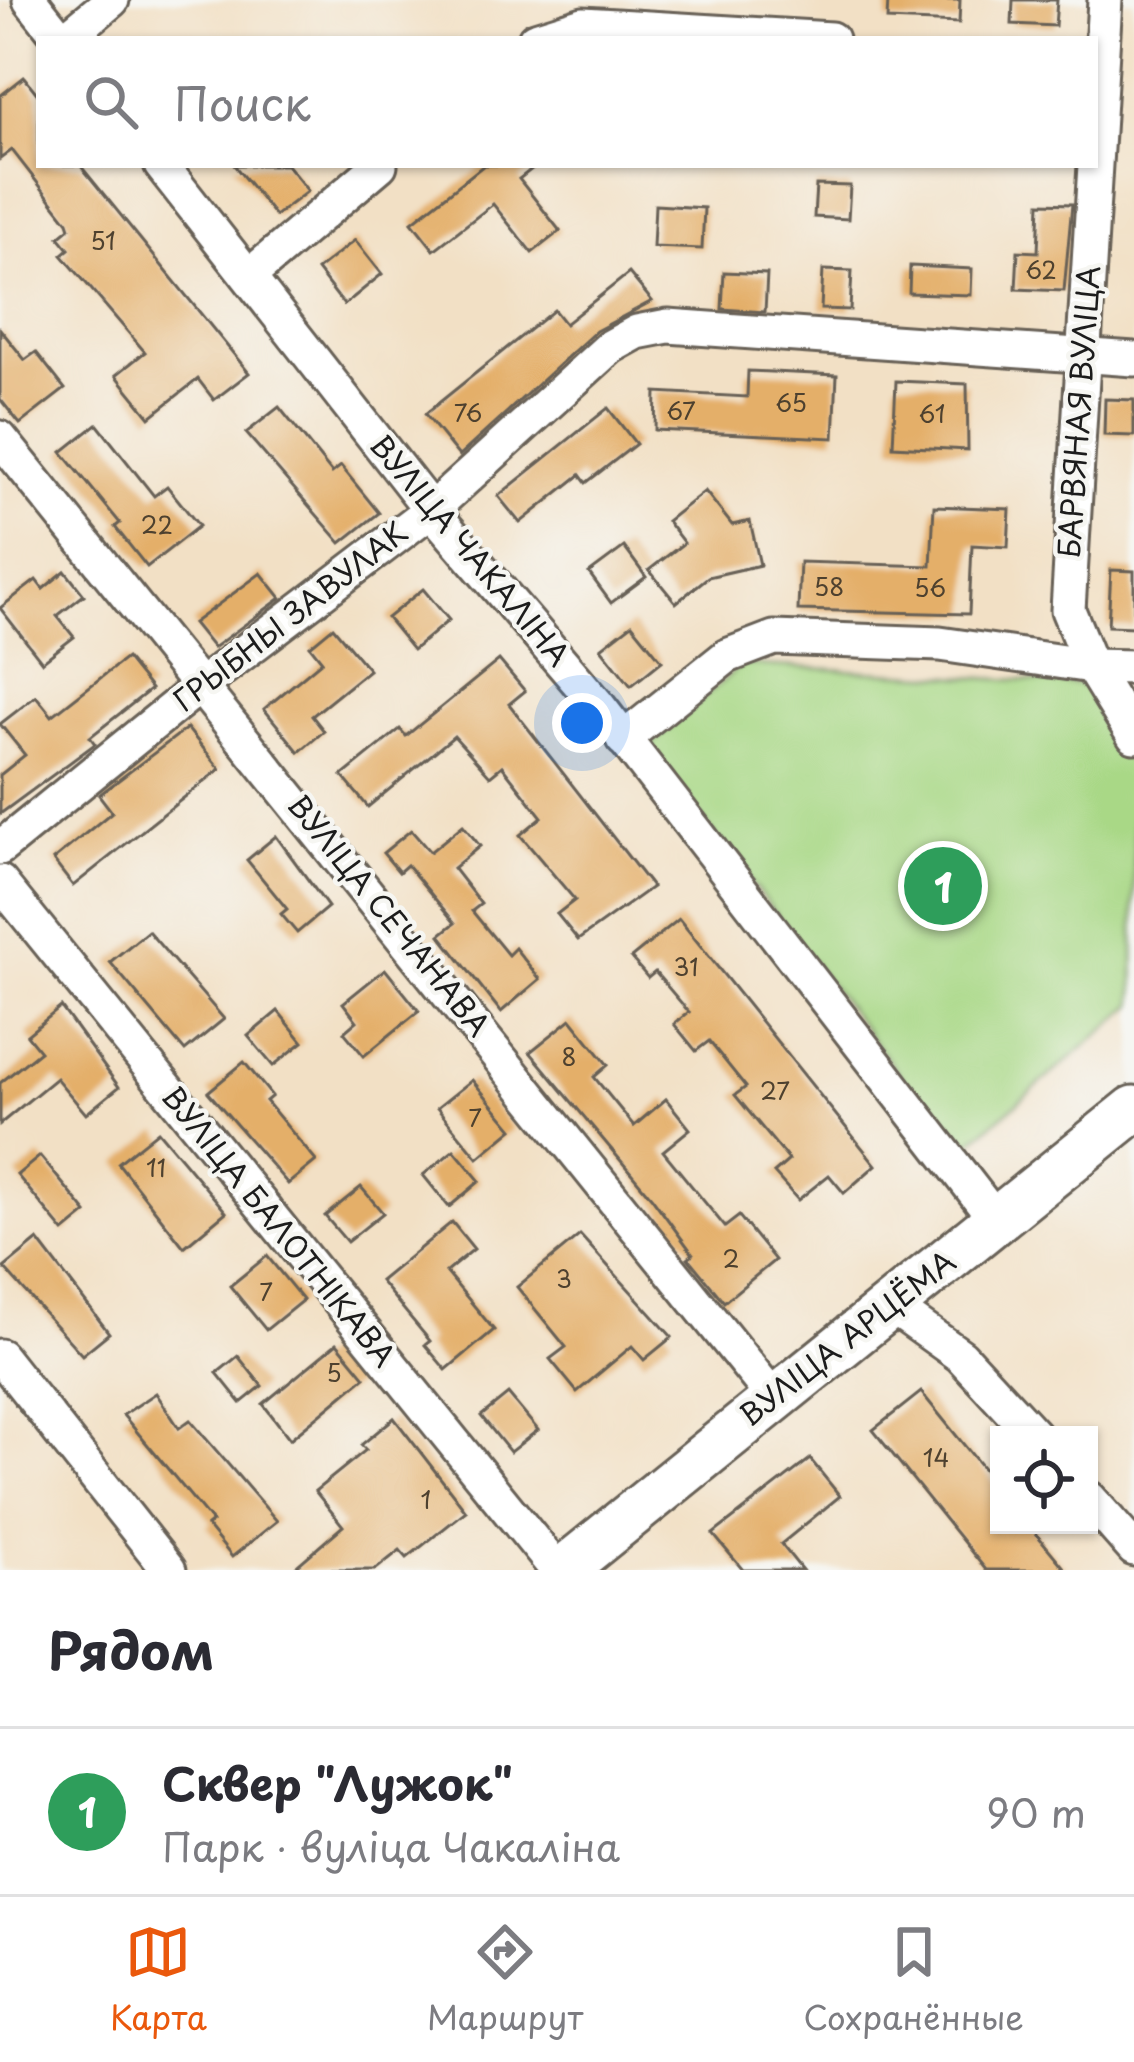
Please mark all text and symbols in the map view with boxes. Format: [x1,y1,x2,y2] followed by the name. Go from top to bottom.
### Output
[36,36,1098,168] search box
[174,68,311,136] text: Поиск
[78,69,144,135] icon: search
[90,222,116,258] house number: 51
[1025,251,1057,287] house number: 62
[1045,264,1110,560] street label: БАРВЯНАЯ ВУЛІЦА
[775,384,807,420] house number: 65
[666,392,696,428] house number: 67
[454,394,482,430] house number: 76
[919,395,945,431] house number: 61
[360,424,582,675] street label: ВУЛІЦА ЧАКАЛІНА
[141,506,173,542] house number: 22
[163,509,416,721] street label: ГРЫБНЫ ЗАВУЛАК
[814,568,844,604] house number: 58
[914,569,946,605] house number: 56
[552,693,612,753] your location
[278,784,502,1045] street label: ВУЛІЦА СЕЧАНАВА
[904,841,982,931] pin: 1
[673,948,699,984] house number: 31
[562,1038,577,1074] house number: 8
[760,1072,790,1108] house number: 27
[152,1075,408,1376] street label: ВУЛІЦА БАЛОТНІКАВА
[468,1099,482,1135] house number: 7
[146,1149,166,1185] house number: 11
[729,1238,964,1436] street label: ВУЛІЦА АРЦЁМА
[723,1240,740,1276] house number: 2
[556,1260,572,1296] house number: 3
[259,1273,273,1309] house number: 7
[326,1354,342,1390] house number: 5
[990,1426,1098,1534] map controls
[990,1426,1098,1534] button: locate
[923,1439,949,1475] house number: 14
[421,1481,431,1517] house number: 1
[48,1610,214,1687] text: Рядом
[162,1748,513,1816] text: Сквер "Лужок"
[78,1782,96,1841] text: 1
[986,1782,1086,1841] text: 90 m
[162,1816,620,1875] text: Парк · вуліца Чакаліна
[110,1919,207,2041] tab: Карта
[427,1919,583,2041] tab: Маршрут
[803,1919,1024,2041] tab: Сохранённые

